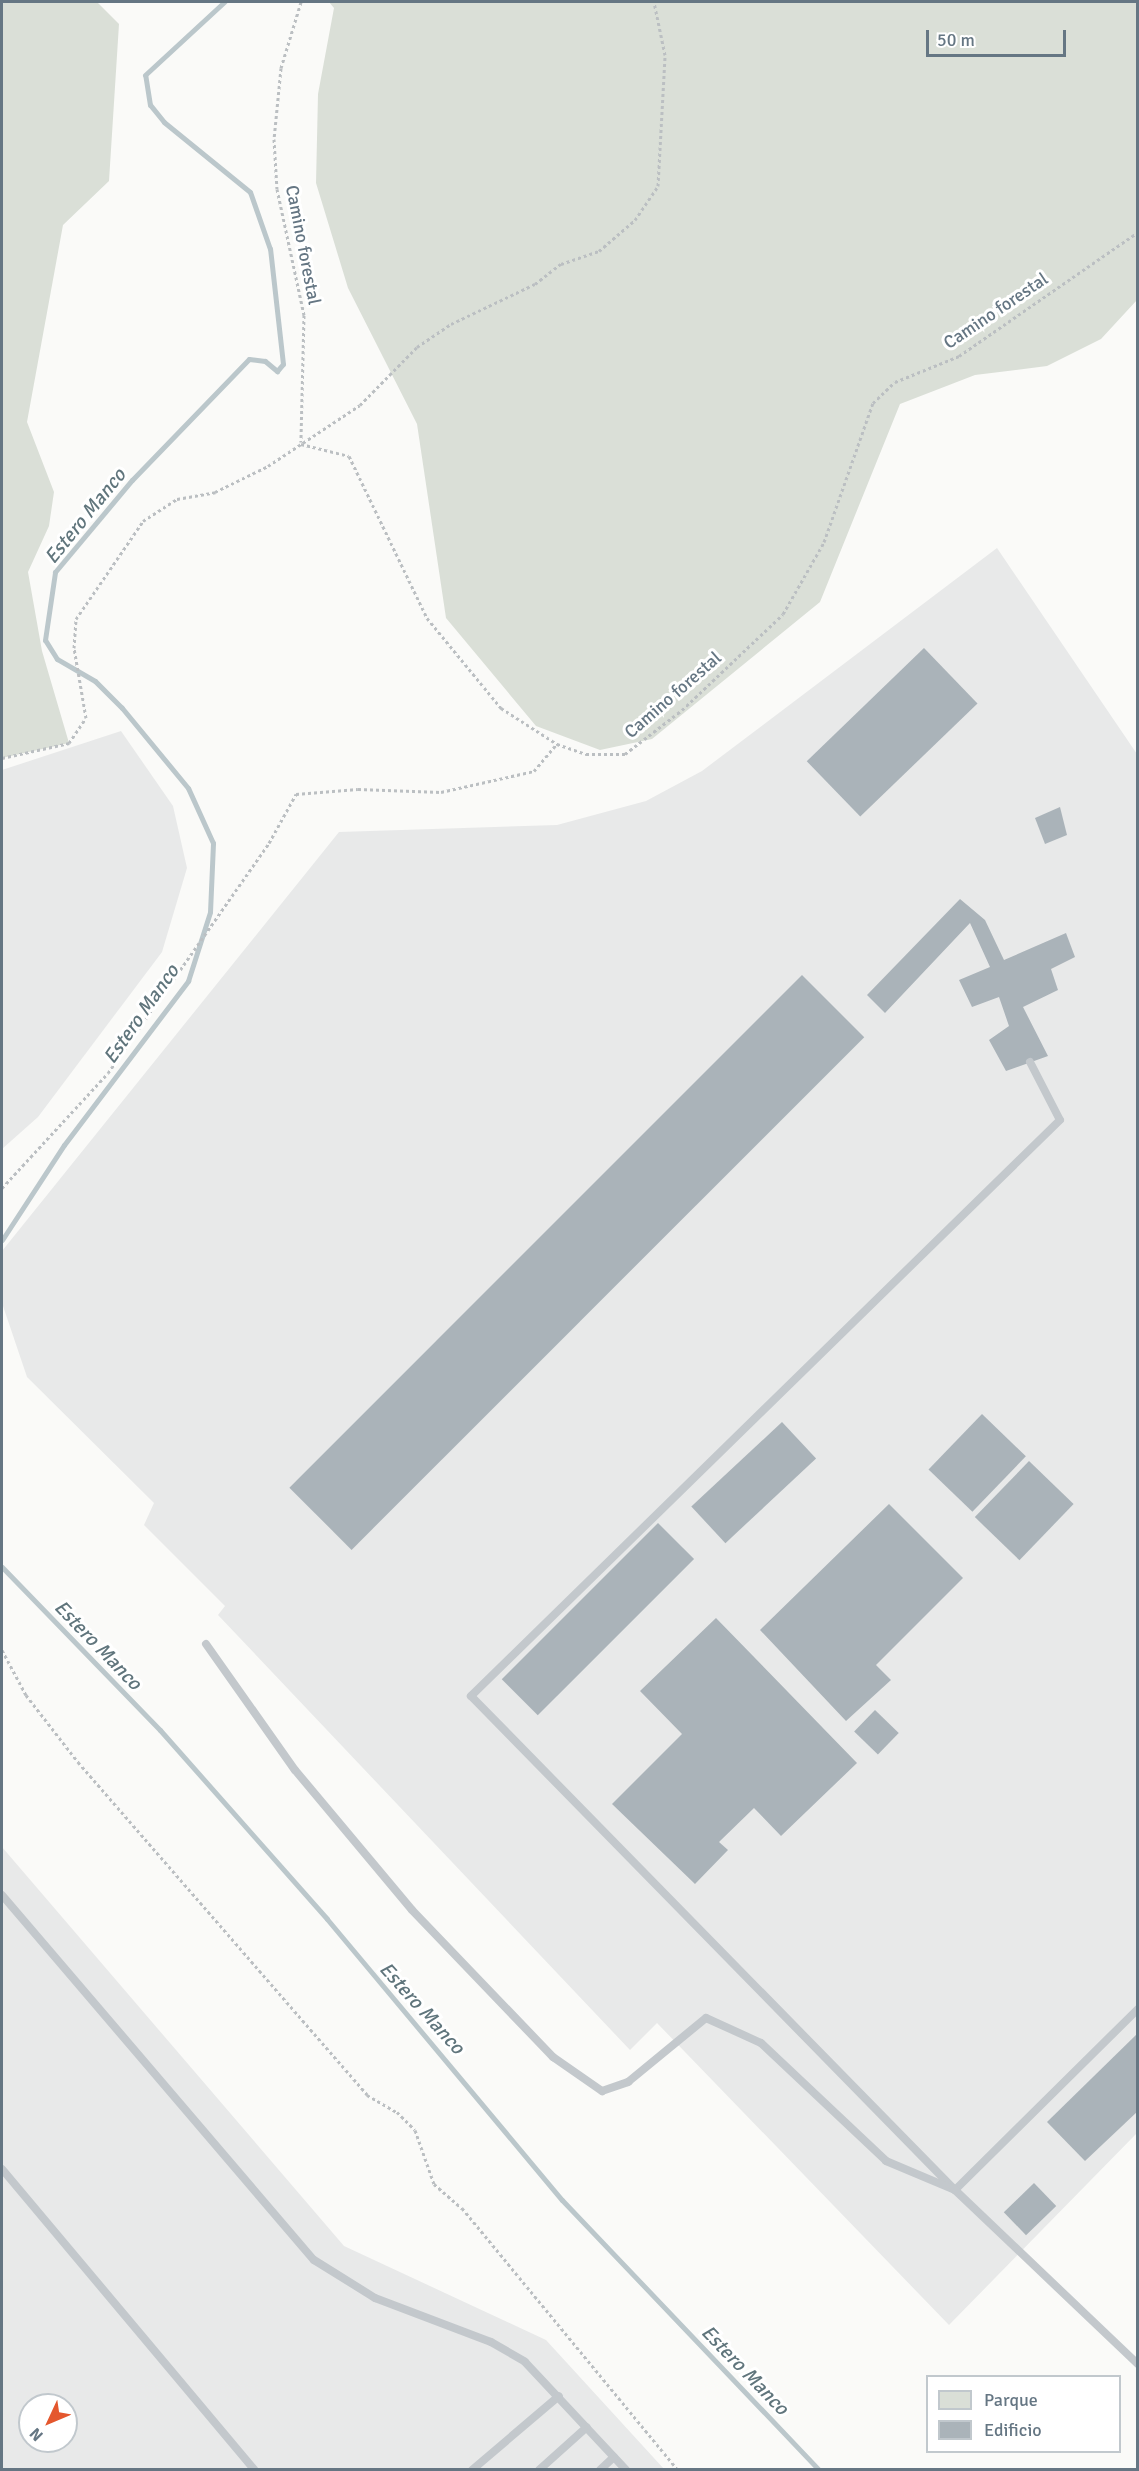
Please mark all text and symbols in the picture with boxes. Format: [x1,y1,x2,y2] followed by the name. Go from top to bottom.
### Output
[929,18,1068,56] scale bar
[937,29,975,51] text: 50 m
[281,183,325,307] street label: Camino forestal
[940,268,1052,354] street label: Camino forestal
[39,464,131,568] water label: Estero Manco
[620,647,726,743] street label: Camino forestal
[98,960,184,1068] water label: Estero Manco
[49,1595,147,1695] water label: Estero Manco
[374,1957,470,2059] water label: Estero Manco
[696,2320,794,2420] water label: Estero Manco
[926,2375,1121,2453] legend
[984,2389,1038,2411] text: Parque
[18,2393,78,2453] north arrow
[984,2419,1042,2441] text: Edificio
[25,2423,48,2445] text: N

